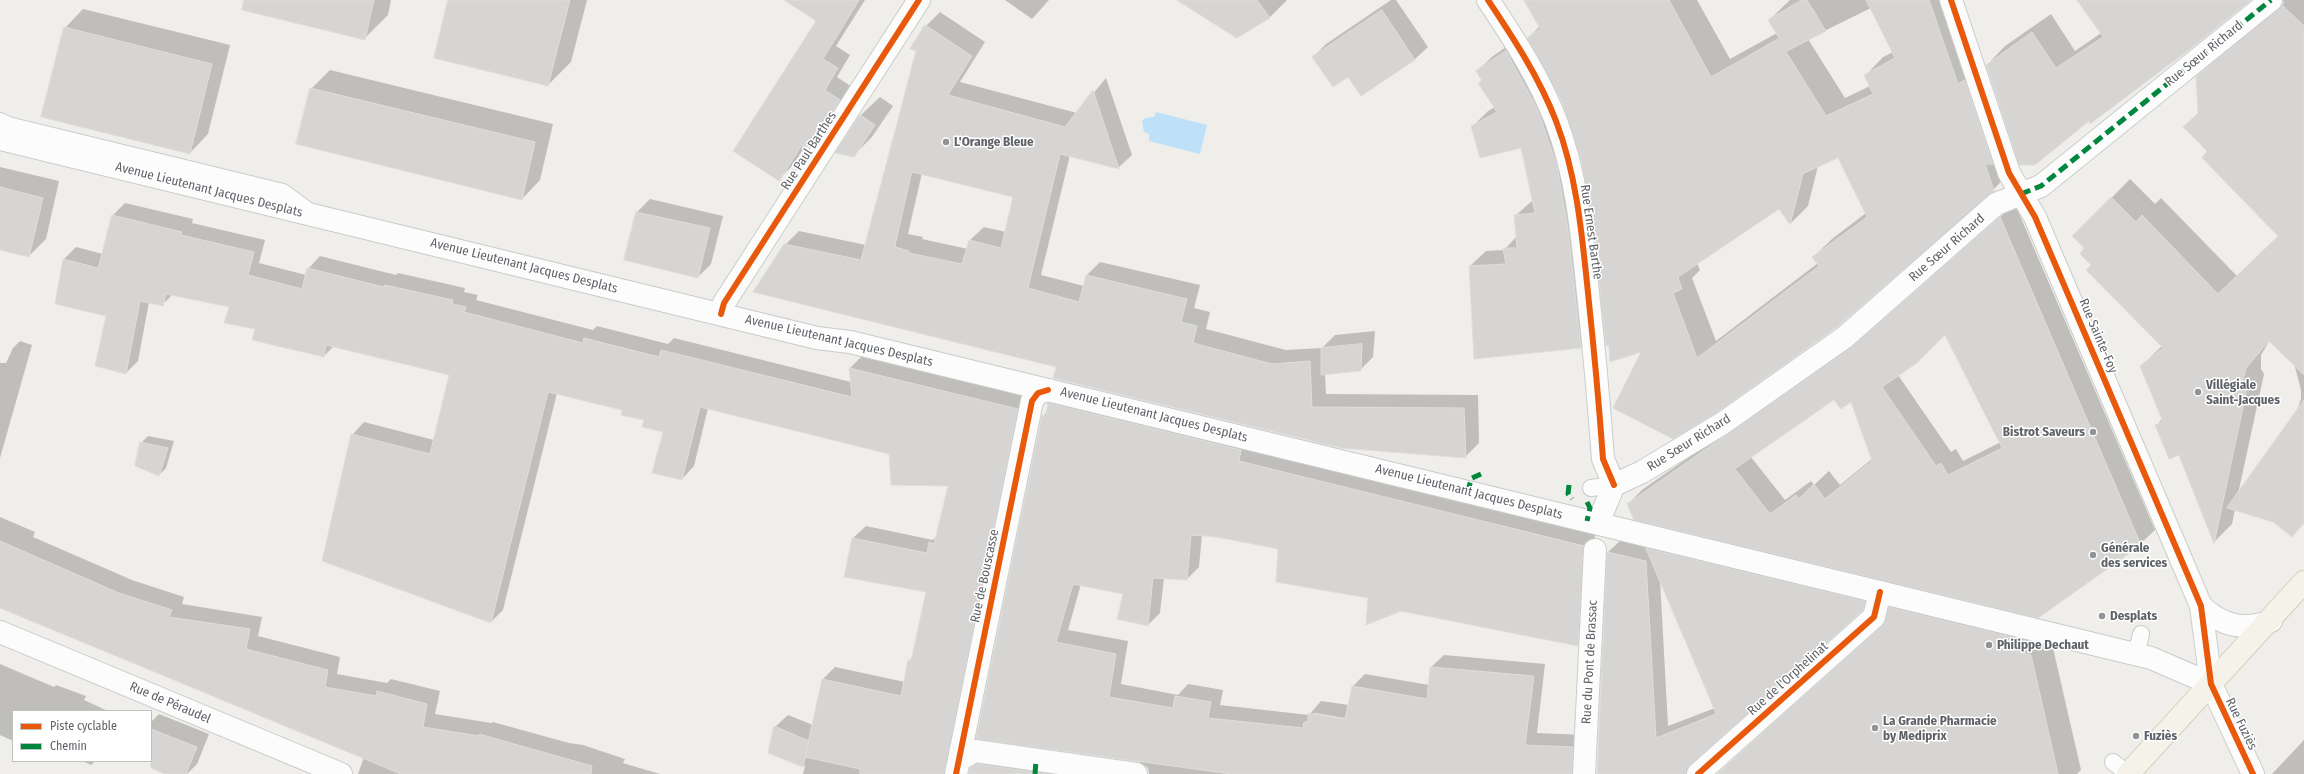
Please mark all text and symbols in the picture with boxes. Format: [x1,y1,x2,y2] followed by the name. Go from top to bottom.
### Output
[2162,18,2246,90] street label: Rue Sœur Richard
[778,109,840,193] street label: Rue Paul Barthes
[954,134,1034,150] place label: L'Orange Bleue
[941,137,951,147] marker: L'Orange Bleue
[114,159,304,221] street label: Avenue Lieutenant Jacques Desplats
[1577,184,1605,280] street label: Rue Ernest Barthe
[1906,211,1988,285] street label: Rue Sœur Richard
[429,235,619,297] street label: Avenue Lieutenant Jacques Desplats
[2075,296,2121,376] street label: Rue Sainte-Foy
[744,312,934,370] street label: Avenue Lieutenant Jacques Desplats
[2206,377,2280,408] place label: Villégiale Saint-Jacques
[1059,384,1249,446] street label: Avenue Lieutenant Jacques Desplats
[2193,387,2203,397] marker: Villégiale Saint-Jacques
[1644,411,1734,475] street label: Rue Sœur Richard
[2003,424,2085,440] place label: Bistrot Saveurs
[2088,427,2098,437] marker: Bistrot Saveurs
[1374,461,1564,523] street label: Avenue Lieutenant Jacques Desplats
[967,528,1003,624] street label: Rue de Bouscasse
[2101,540,2167,571] place label: Générale des services
[2088,550,2098,560] marker: Générale des services
[1579,599,1601,725] street label: Rue du Pont de Brassac
[2110,608,2157,624] place label: Desplats
[2097,611,2107,621] marker: Desplats
[1997,637,2089,653] place label: Philippe Dechaut
[1745,639,1831,719] street label: Rue de l'Orphelinat
[1984,640,1994,650] marker: Philippe Dechaut
[127,679,213,727] street label: Rue de Péraudel
[2222,696,2260,752] street label: Rue Fuziès
[12,710,152,762] legend
[1883,713,1997,744] place label: La Grande Pharmacie by Mediprix
[50,719,117,733] text: Piste cyclable
[1870,723,1880,733] marker: La Grande Pharmacie by Mediprix
[2144,728,2177,744] place label: Fuziès
[2131,731,2141,741] marker: Fuziès
[50,739,87,753] text: Chemin

